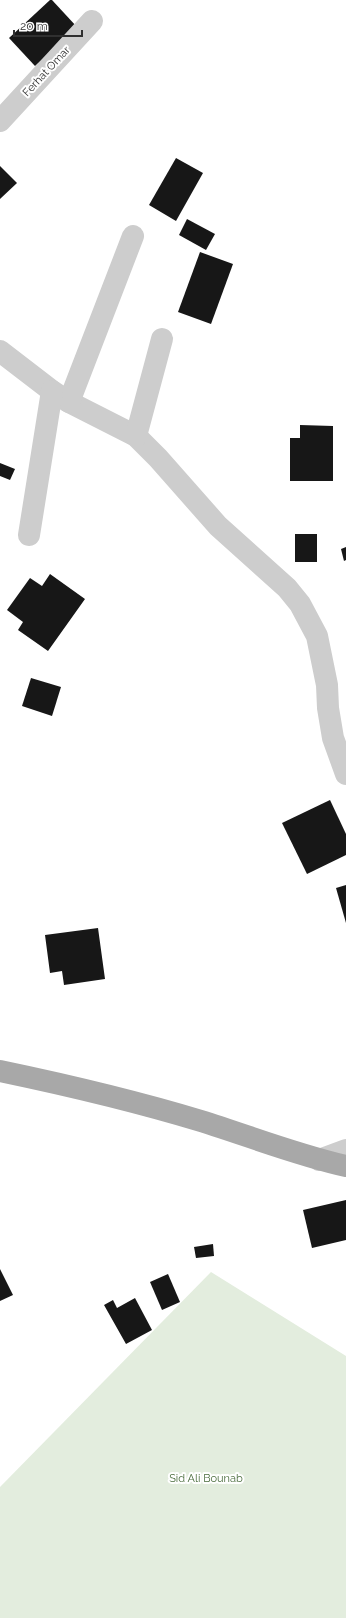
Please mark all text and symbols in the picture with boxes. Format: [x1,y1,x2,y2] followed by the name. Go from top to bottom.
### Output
[14,12,82,38] scale bar
[20,19,48,33] text: 20 m
[20,44,73,99] street label: Ferhat Omar
[169,1472,243,1485] park label: Sid Ali Bounab

